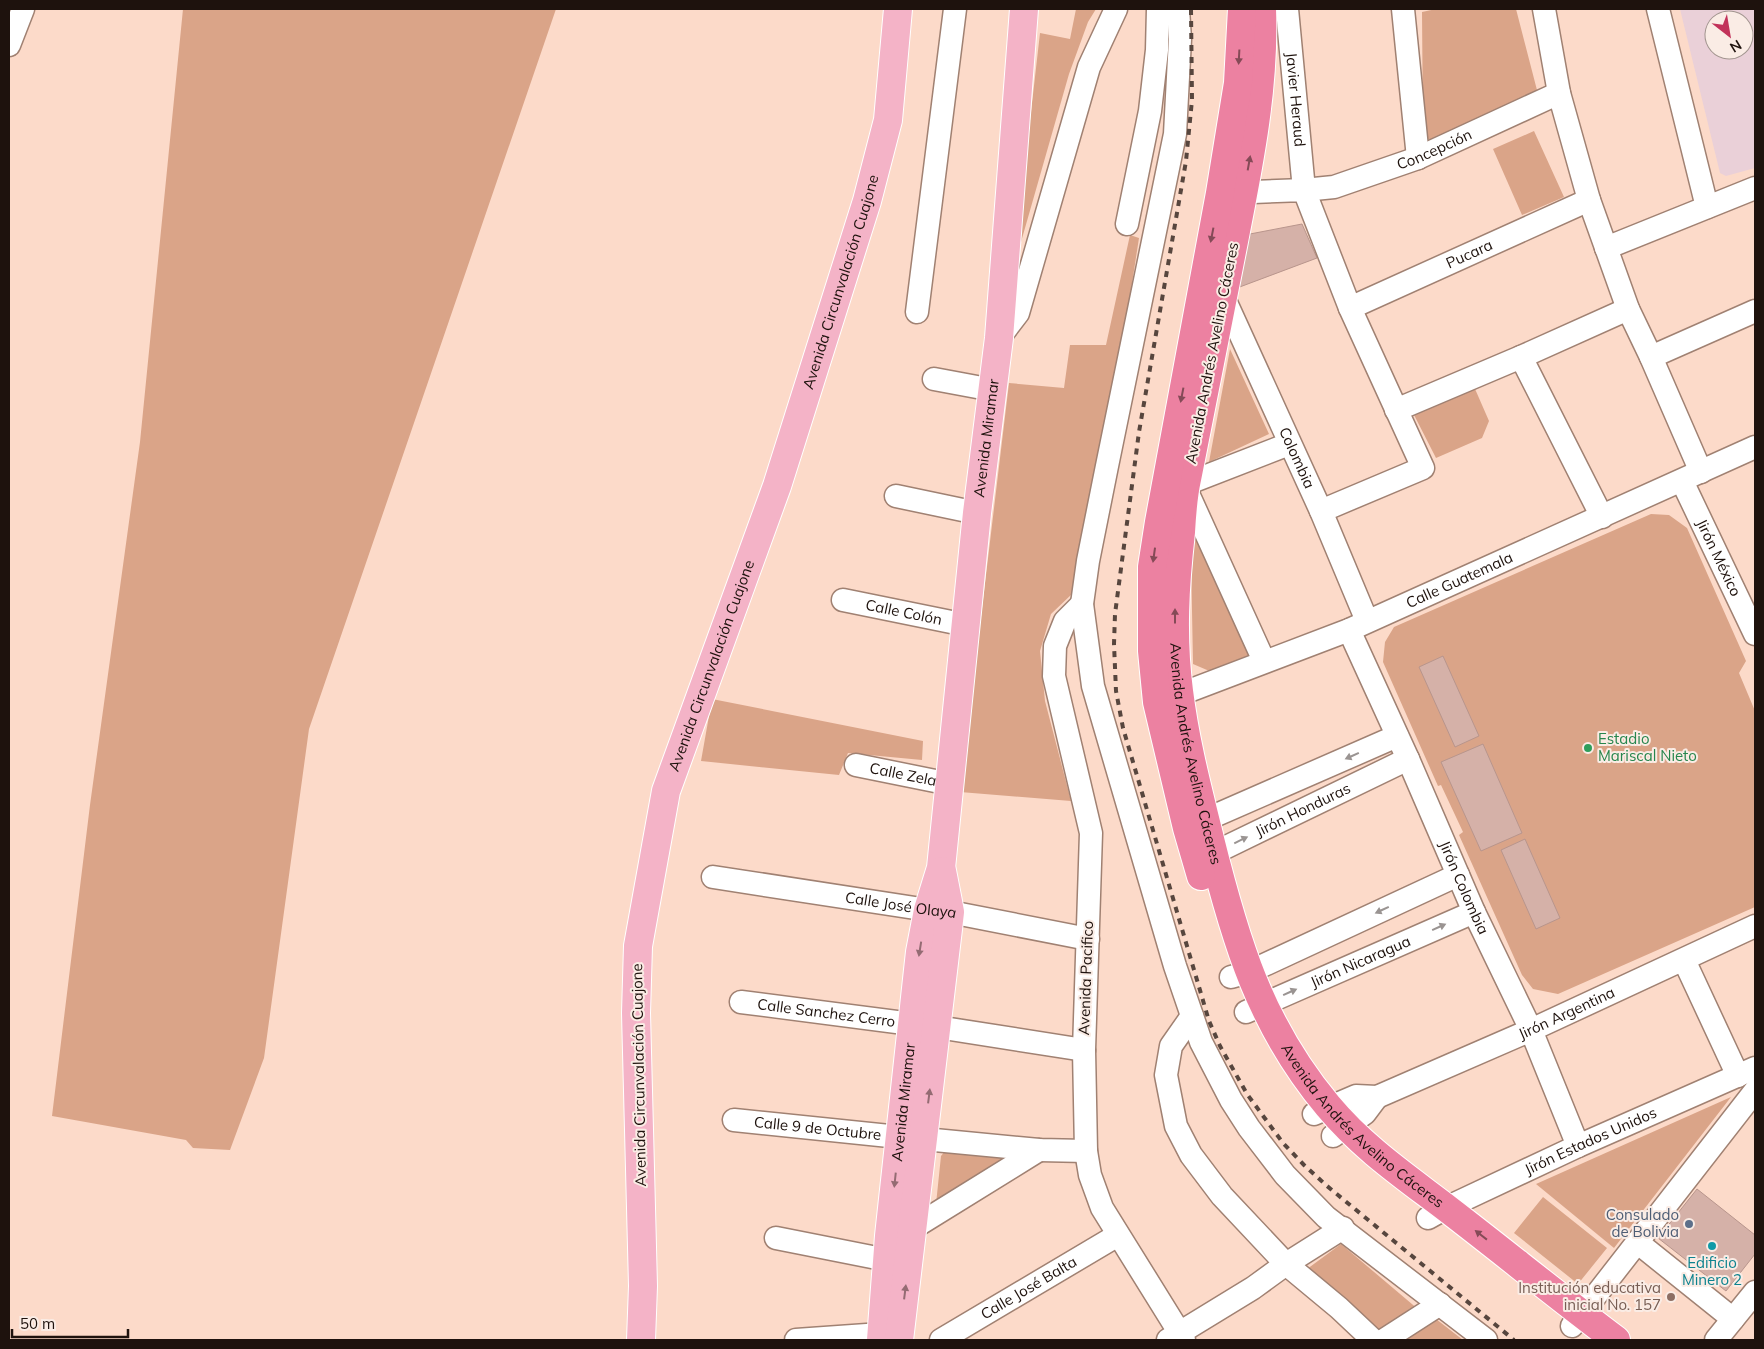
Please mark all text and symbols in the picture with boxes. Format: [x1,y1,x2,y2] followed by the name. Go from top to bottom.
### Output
[1704,10,1754,60] north arrow
[1727,36,1745,57] text: N
[1235,50,1243,66] one-way arrow
[1282,52,1310,148] street label: Javier Heraud
[1394,125,1475,174] street label: Concepción
[1245,154,1253,170] one-way arrow
[798,173,882,392] street label: Avenida Circunvalación Cuajone
[1208,228,1216,243] one-way arrow
[1443,235,1495,272] street label: Pucara
[1181,241,1242,465] street label: Avenida Andrés Avelino Cáceres
[969,377,1003,499] street label: Avenida Miramar
[1178,387,1186,403] one-way arrow
[1275,424,1319,491] street label: Colombia
[1692,516,1746,599] street label: Jirón México
[1150,547,1158,563] one-way arrow
[1403,547,1516,612] street label: Calle Guatemala
[664,557,758,774] street label: Avenida Circunvalación Cuajone
[864,595,944,629] street label: Calle Colón
[1171,608,1179,624] one-way arrow
[1166,642,1226,866] street label: Avenida Andrés Avelino Cáceres
[1598,729,1697,765] place label: Estadio Mariscal Nieto
[1582,742,1594,754] marker: Estadio Mariscal Nieto
[1345,752,1359,760] one-way arrow
[868,758,938,790] street label: Calle Zela
[1252,778,1354,841] street label: Jirón Honduras
[1234,836,1248,844] one-way arrow
[1435,838,1493,937] street label: Jirón Colombia
[844,887,958,922] street label: Calle José Olaya
[1375,907,1389,915] one-way arrow
[1074,920,1097,1036] street label: Avenida Pacifico
[1432,923,1446,931] one-way arrow
[1307,931,1413,992] street label: Jirón Nicaragua
[916,941,924,957] one-way arrow
[627,963,650,1187] street label: Avenida Circunvalación Cuajone
[1515,982,1618,1043] street label: Jirón Argentina
[1283,988,1297,996] one-way arrow
[756,994,896,1031] street label: Calle Sanchez Cerro
[1277,1040,1448,1212] street label: Avenida Andrés Avelino Cáceres
[887,1041,919,1162] street label: Avenida Miramar
[925,1087,933,1103] one-way arrow
[1521,1103,1659,1179] street label: Jirón Estados Unidos
[753,1112,882,1144] street label: Calle 9 de Octubre
[891,1172,899,1188] one-way arrow
[1606,1205,1679,1241] place label: Consulado de Bolivia
[1683,1218,1695,1230] marker: Consulado de Bolivia
[1475,1230,1488,1241] one-way arrow
[1706,1240,1718,1252] marker: Edificio Minero 2
[977,1252,1080,1323] street label: Calle José Balta
[1682,1253,1742,1289] place label: Edificio Minero 2
[1518,1278,1661,1314] place label: Institución educativa inicial No. 157
[901,1284,909,1300] one-way arrow
[1665,1291,1677,1303] marker: Institución educativa inicial No. 157
[12,1306,129,1338] scale bar
[20,1314,55,1333] text: 50 m

